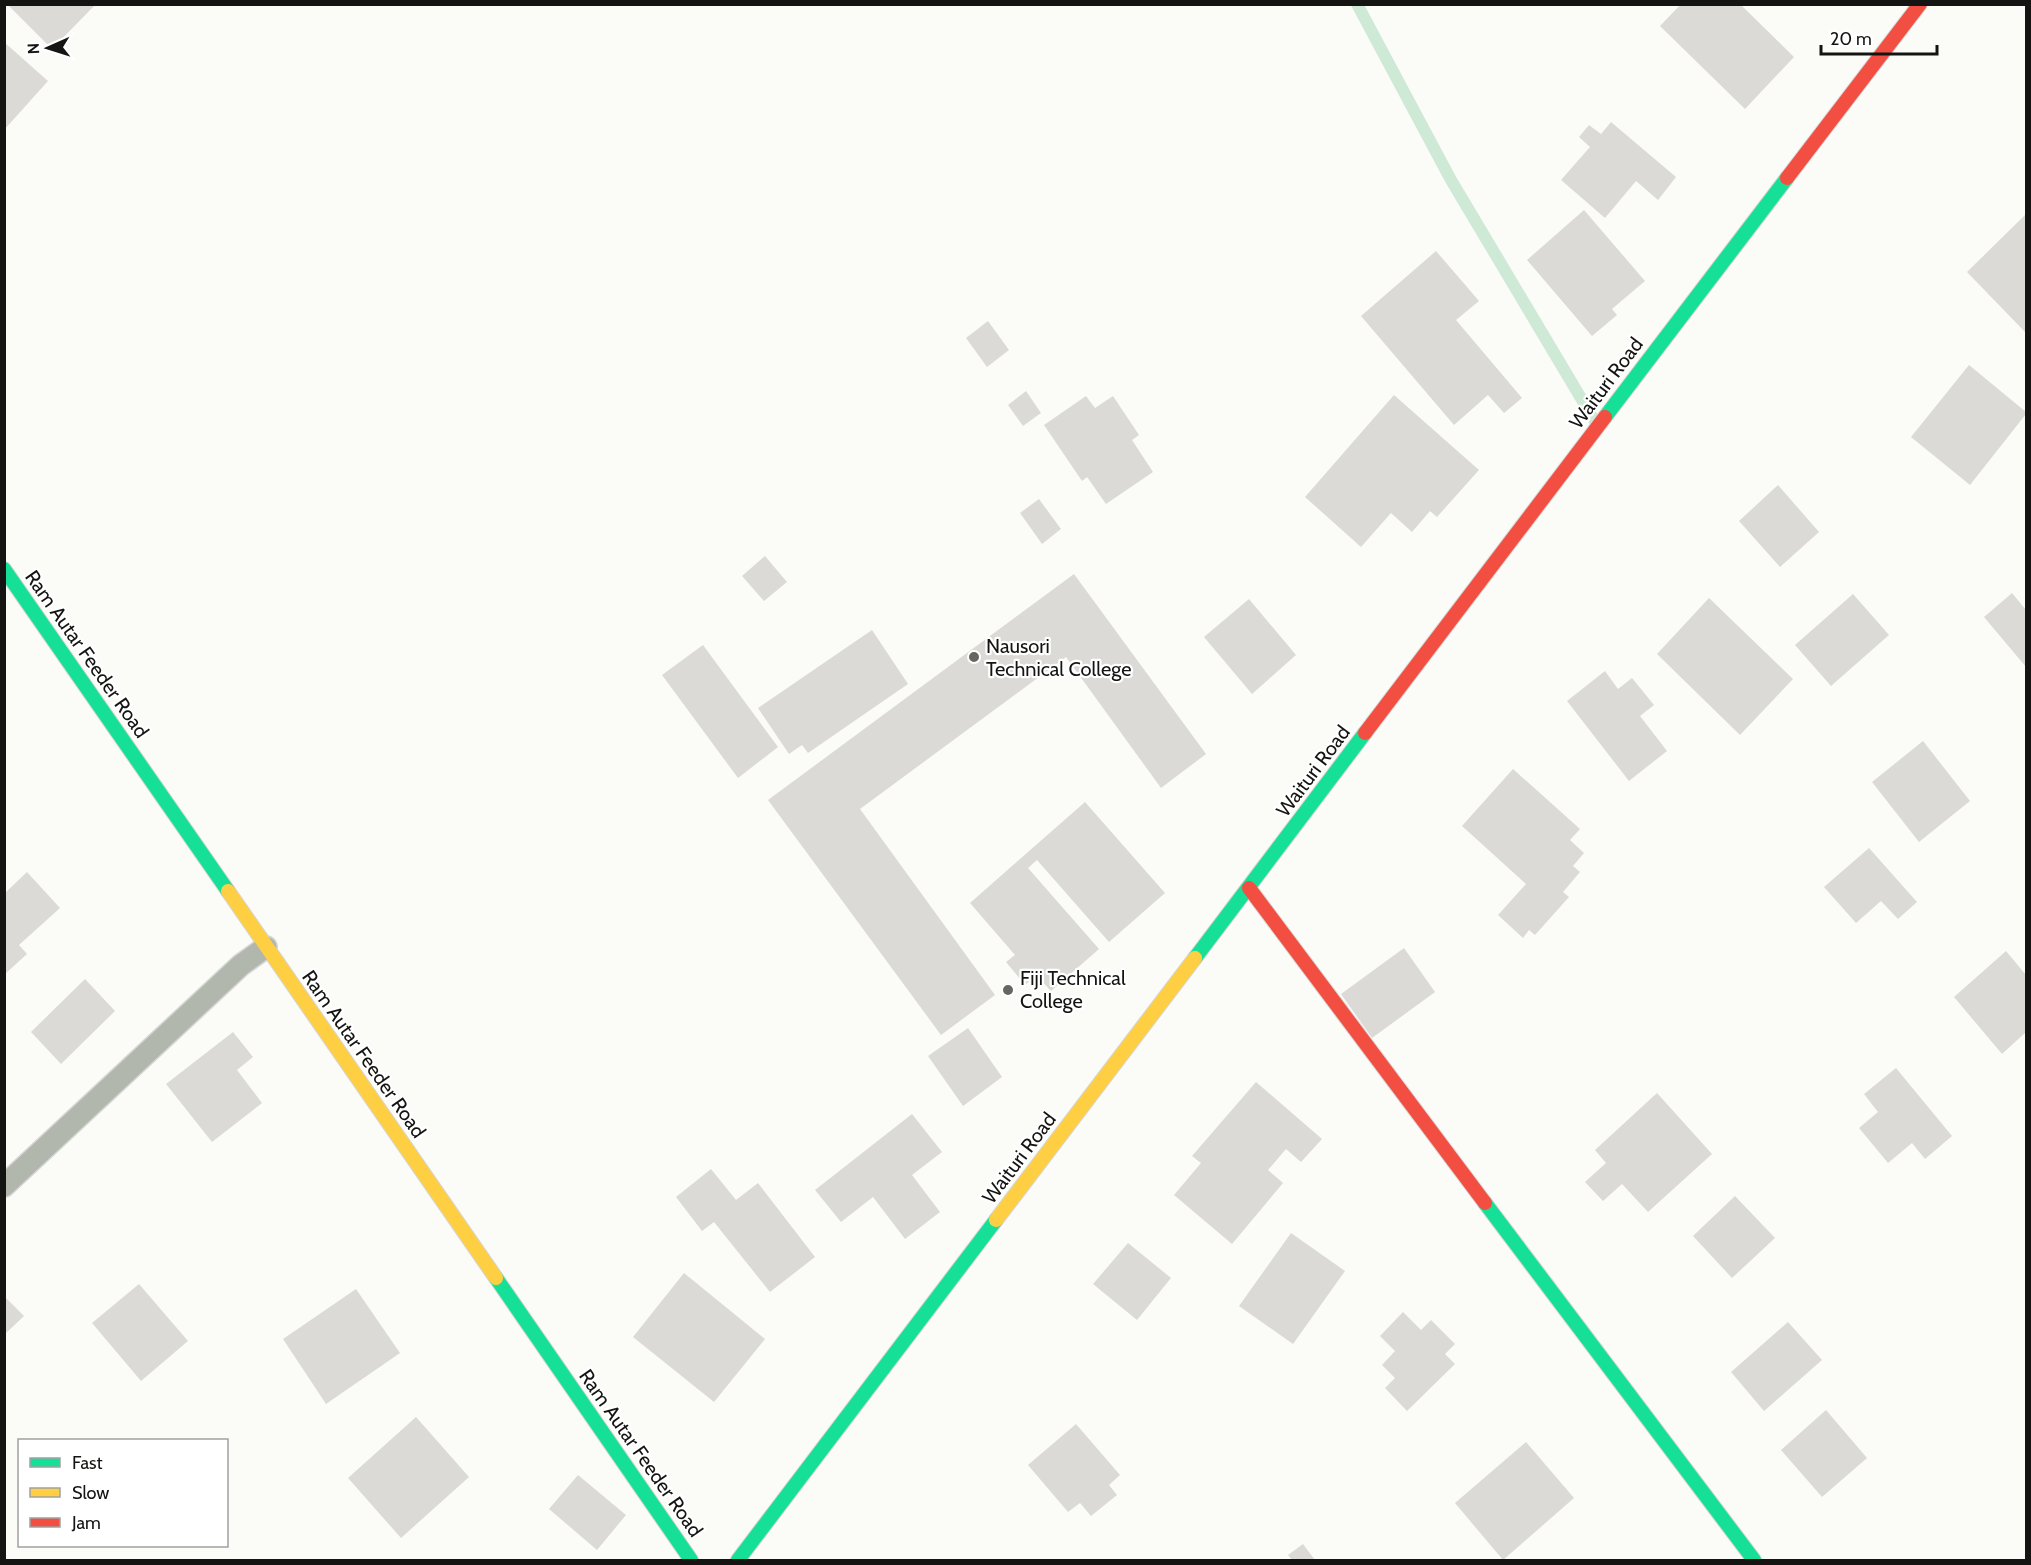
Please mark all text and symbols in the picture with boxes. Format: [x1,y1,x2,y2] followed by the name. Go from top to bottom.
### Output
[18,18,78,78] north arrow
[1821,18,1936,56] scale bar
[1830,28,1872,50] text: 20 m
[24,43,43,55] text: N
[1564,333,1648,433] street label: Waituri Road
[20,566,154,742] street label: Ram Autar Feeder Road
[986,634,1131,681] place label: Nausori Technical College
[967,650,981,664] marker: Nausori Technical College
[1271,721,1355,821] street label: Waituri Road
[297,966,431,1142] street label: Ram Autar Feeder Road
[1020,966,1126,1013] place label: Fiji Technical College
[1001,983,1015,997] marker: Fiji Technical College
[977,1108,1061,1208] street label: Waituri Road
[574,1365,708,1541] street label: Ram Autar Feeder Road
[18,1439,228,1547] legend
[72,1452,103,1474] text: Fast
[72,1482,109,1504] text: Slow
[71,1512,101,1534] text: Jam

